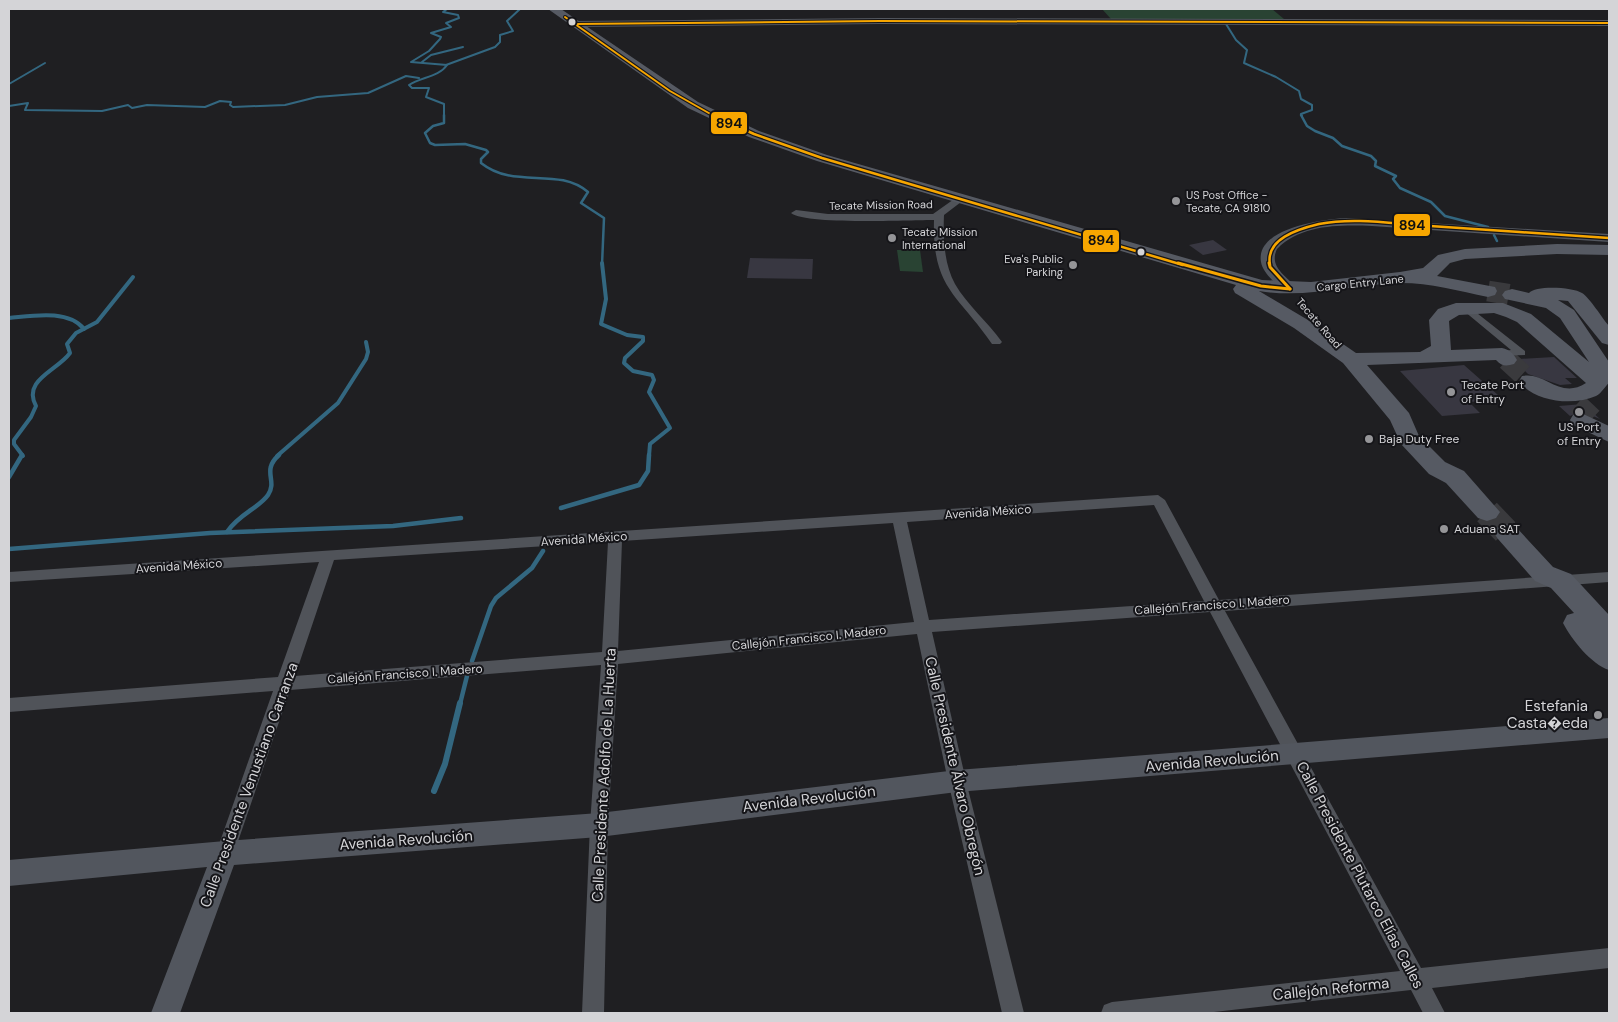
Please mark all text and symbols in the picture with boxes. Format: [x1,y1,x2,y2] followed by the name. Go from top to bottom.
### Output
[567,17,577,27] unlabelled marker
[710,111,748,135] line badge: 894
[716,114,742,132] text: 894
[1186,188,1270,215] place label: US Post Office - Tecate, CA 91810
[1170,195,1182,207] marker: US Post Office - Tecate, CA 91810
[829,197,933,213] street label: Tecate Mission Road
[1393,213,1431,237] line badge: 894
[1399,216,1425,234] text: 894
[902,225,977,252] place label: Tecate Mission International
[1082,229,1120,253] line badge: 894
[1088,231,1114,249] text: 894
[886,232,898,244] marker: Tecate Mission International
[1136,247,1146,257] unlabelled marker
[1004,252,1063,279] place label: Eva's Public Parking
[1067,259,1079,271] marker: Eva's Public Parking
[1316,271,1404,295] street label: Cargo Entry Lane
[1293,295,1345,351] street label: Tecate Road
[1461,377,1524,407] place label: Tecate Port of Entry
[1445,386,1457,398] marker: Tecate Port of Entry
[1573,406,1585,418] marker: US Port of Entry
[1557,419,1601,449] place label: US Port of Entry
[1379,431,1460,447] place label: Baja Duty Free
[1363,433,1375,445] marker: Baja Duty Free
[944,501,1032,523] street label: Avenida México
[1454,521,1520,537] place label: Aduana SAT
[1438,523,1450,535] marker: Aduana SAT
[540,528,628,550] street label: Avenida México
[135,555,223,577] street label: Avenida México
[1134,592,1290,618] street label: Callejón Francisco I. Madero
[731,622,887,654] street label: Callejón Francisco I. Madero
[587,648,621,902] street label: Calle Presidente Adolfo de La Huerta
[920,655,990,877] street label: Calle Presidente Álvaro Obregón
[195,660,303,910] street label: Calle Presidente Venustiano Carranza
[327,661,483,687] street label: Callejón Francisco I. Madero
[1507,696,1588,733] place label: Estefania Casta�eda
[1592,709,1604,721] marker: Estefania Casta�eda
[1145,745,1279,777] street label: Avenida Revolución
[1291,758,1429,992] street label: Calle Presidente Plutarco Elías Calles
[741,781,877,817] street label: Avenida Revolución
[339,825,473,855] street label: Avenida Revolución
[1272,973,1390,1005] street label: Callejón Reforma

